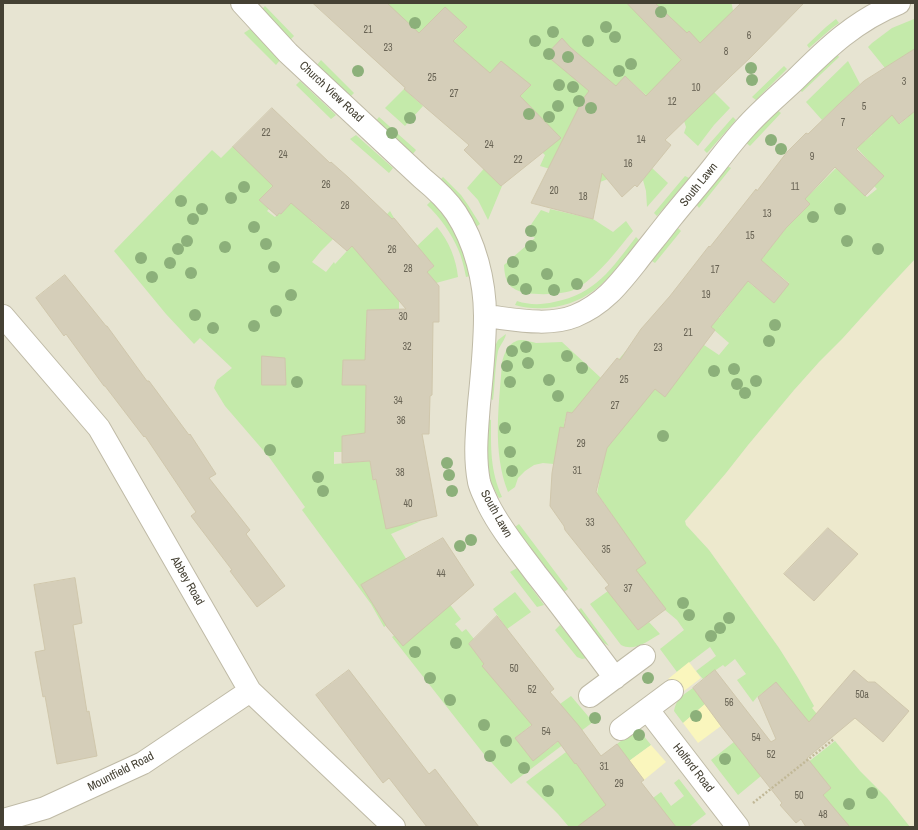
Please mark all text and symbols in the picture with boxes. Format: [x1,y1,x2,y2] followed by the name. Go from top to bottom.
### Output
[363,24,373,36] house number: 21
[747,30,751,42] house number: 6
[383,42,393,54] house number: 23
[724,46,728,58] house number: 8
[296,59,366,125] street label: Church View Road
[427,72,437,84] house number: 25
[902,76,906,88] house number: 3
[691,82,701,94] house number: 10
[449,88,459,100] house number: 27
[667,96,677,108] house number: 12
[862,101,866,113] house number: 5
[841,117,845,129] house number: 7
[261,127,271,139] house number: 22
[636,134,646,146] house number: 14
[484,139,494,151] house number: 24
[278,149,288,161] house number: 24
[810,151,814,163] house number: 9
[513,154,523,166] house number: 22
[623,158,633,170] house number: 16
[677,160,721,210] street label: South Lawn
[321,179,331,191] house number: 26
[791,181,799,193] house number: 11
[549,185,559,197] house number: 20
[578,191,588,203] house number: 18
[340,200,350,212] house number: 28
[762,208,772,220] house number: 13
[745,230,755,242] house number: 15
[387,244,397,256] house number: 26
[403,263,413,275] house number: 28
[710,264,720,276] house number: 17
[701,289,711,301] house number: 19
[398,311,408,323] house number: 30
[683,327,693,339] house number: 21
[402,341,412,353] house number: 32
[653,342,663,354] house number: 23
[619,374,629,386] house number: 25
[393,395,403,407] house number: 34
[610,400,620,412] house number: 27
[396,415,406,427] house number: 36
[576,438,586,450] house number: 29
[572,465,582,477] house number: 31
[395,467,405,479] house number: 38
[477,488,515,540] street label: South Lawn
[403,498,413,510] house number: 40
[585,517,595,529] house number: 33
[601,544,611,556] house number: 35
[167,554,207,608] street label: Abbey Road
[436,568,446,580] house number: 44
[623,583,633,595] house number: 37
[509,663,519,675] house number: 50
[527,684,537,696] house number: 52
[855,689,869,701] house number: 50a
[724,697,734,709] house number: 56
[541,726,551,738] house number: 54
[751,732,761,744] house number: 54
[669,741,717,795] street label: Holford Road
[86,749,156,795] street label: Mountfield Road
[766,749,776,761] house number: 52
[599,761,609,773] house number: 31
[614,778,624,790] house number: 29
[794,790,804,802] house number: 50
[818,809,828,821] house number: 48

